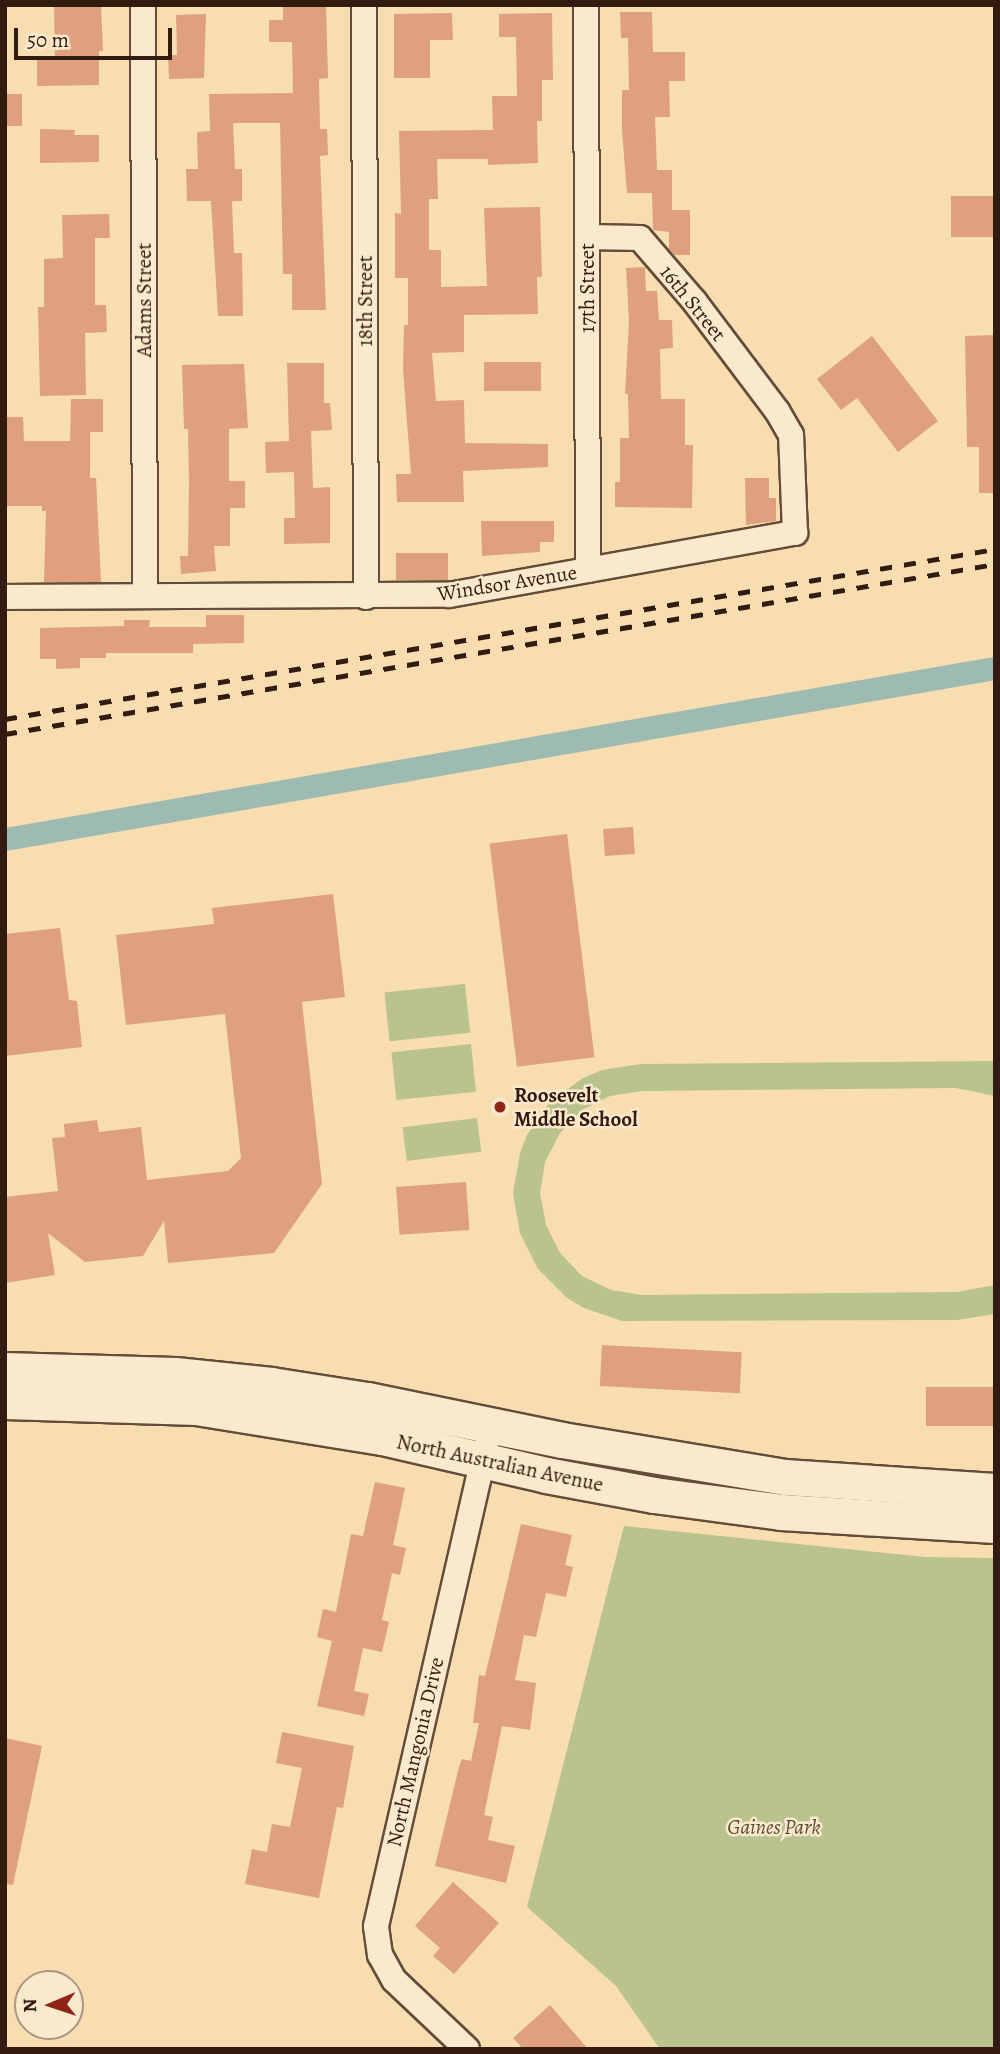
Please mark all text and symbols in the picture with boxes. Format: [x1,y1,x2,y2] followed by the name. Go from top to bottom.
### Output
[18,14,175,58] scale bar
[27,26,69,54] text: 50 m
[131,243,157,357] street label: Adams Street
[574,243,600,333] street label: 17th Street
[352,255,378,347] street label: 18th Street
[655,260,731,346] street label: 16th Street
[435,560,579,606] street label: Windsor Avenue
[514,1082,638,1132] place label: Roosevelt Middle School
[492,1099,508,1115] marker: Roosevelt Middle School
[394,1429,606,1497] street label: North Australian Avenue
[381,1655,449,1849] street label: North Mangonia Drive
[727,1814,821,1840] park label: Gaines Park
[14,1970,84,2040] north arrow
[17,1998,43,2013] text: N

